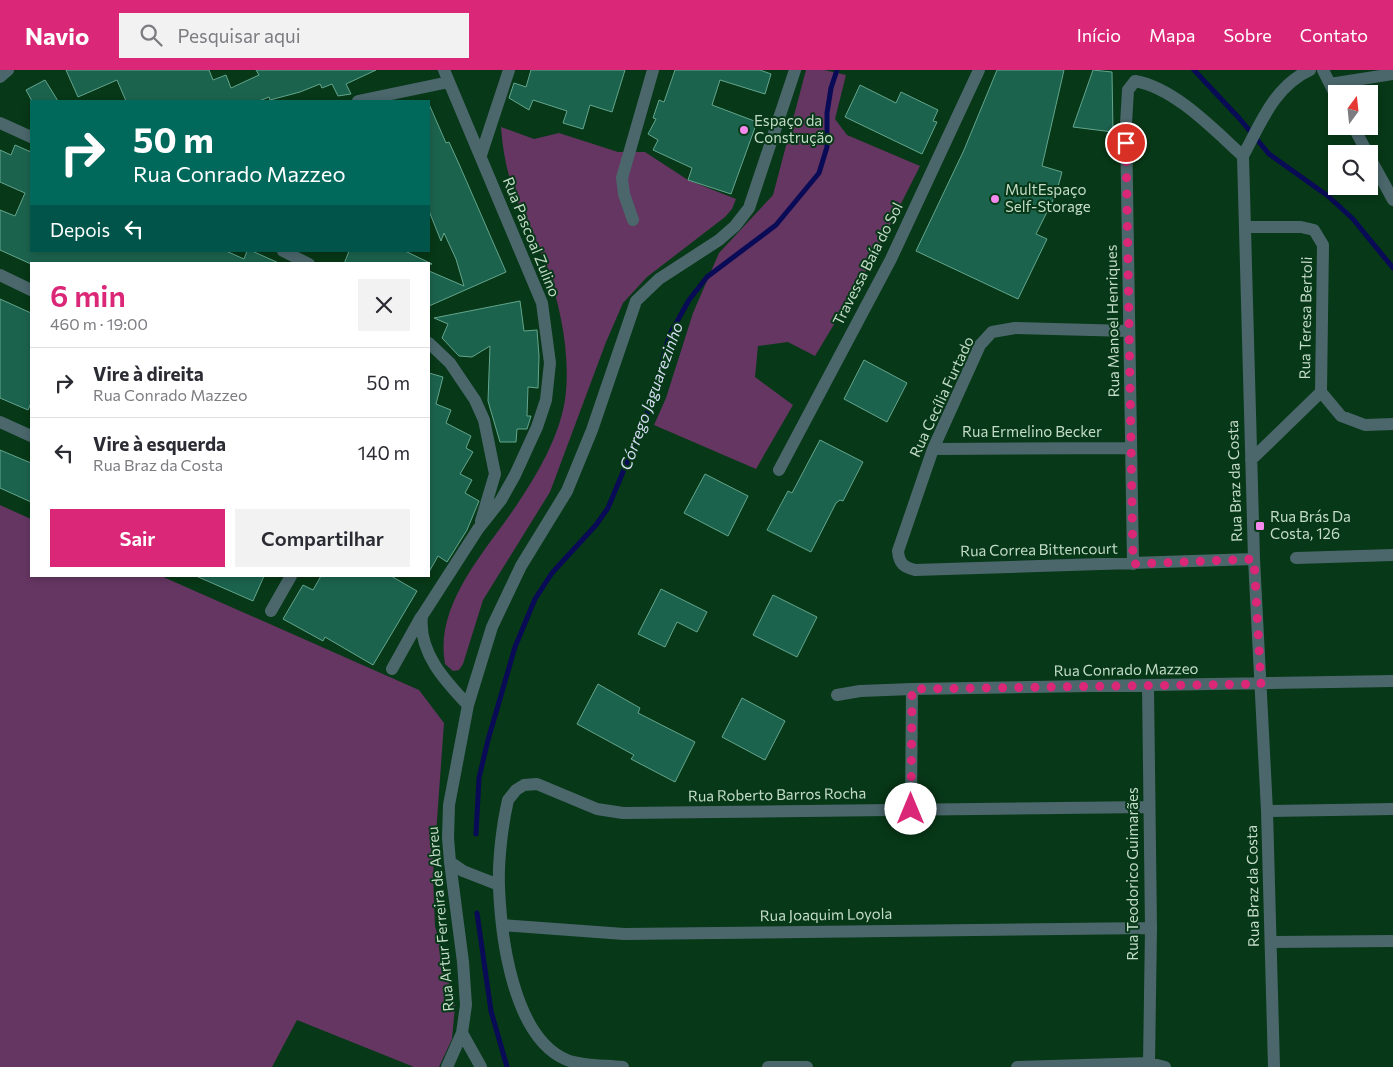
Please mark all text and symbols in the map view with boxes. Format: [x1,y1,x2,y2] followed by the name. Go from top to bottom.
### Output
[119,13,469,58] search box
[25,21,89,50] text: Navio
[137,21,165,49] icon: search
[177,24,301,47] text: Pesquisar aqui
[1077,24,1121,46] text: Início
[1149,24,1195,46] text: Mapa
[1223,24,1272,46] text: Sobre
[1300,24,1368,46] text: Contato
[1328,85,1378,135] north arrow
[1328,85,1378,195] map controls
[754,111,833,146] place label: Espaço da Construção
[133,117,214,160] text: 50 m
[50,120,115,185] icon: right
[1105,122,1147,164] pin
[738,124,750,136] marker: Espaço da Construção
[1112,129,1140,157] icon: arrive
[1328,145,1378,195] button: search
[133,160,346,187] text: Rua Conrado Mazzeo
[500,174,564,299] street label: Rua Pascoal Zulino
[1005,180,1091,215] place label: MultEspaço Self-Storage
[989,193,1001,205] marker: MultEspaço Self-Storage
[828,199,906,328] street label: Travessa Baía do Sol
[120,215,148,243] icon: left
[50,218,110,241] text: Depois
[1102,244,1122,398] street label: Rua Manoel Henriques
[1295,256,1315,380] street label: Rua Teresa Bertoli
[50,276,126,313] text: 6 min
[358,279,410,331] button: close
[50,314,148,333] text: 460 m · 19:00
[615,319,686,472] water label: Córrego Jaguarezinho
[905,333,977,460] street label: Rua Cecília Furtado
[93,362,204,385] text: Vire à direita
[50,369,78,397] icon: right
[366,371,410,394] text: 50 m
[93,385,248,404] text: Rua Conrado Mazzeo
[1223,420,1245,542] street label: Rua Braz da Costa
[962,422,1102,440] street label: Rua Ermelino Becker
[93,432,226,455] text: Vire à esquerda
[50,439,78,467] icon: left
[358,441,410,464] text: 140 m
[93,455,223,474] text: Rua Braz da Costa
[1270,507,1351,542] place label: Rua Brás Da Costa, 126
[50,509,225,567] button: Sair
[235,509,410,567] button: Compartilhar
[1254,520,1266,532] marker: Rua Brás Da Costa, 126
[960,539,1118,559] street label: Rua Correa Bittencourt
[1053,659,1199,679] street label: Rua Conrado Mazzeo
[884,782,936,834] position arrow
[688,783,866,805] street label: Rua Roberto Barros Rocha
[1123,787,1141,961] street label: Rua Teodorico Guimarães
[1242,825,1262,947] street label: Rua Braz da Costa
[423,826,457,1012] street label: Rua Artur Ferreira de Abreu
[760,904,892,924] street label: Rua Joaquim Loyola

